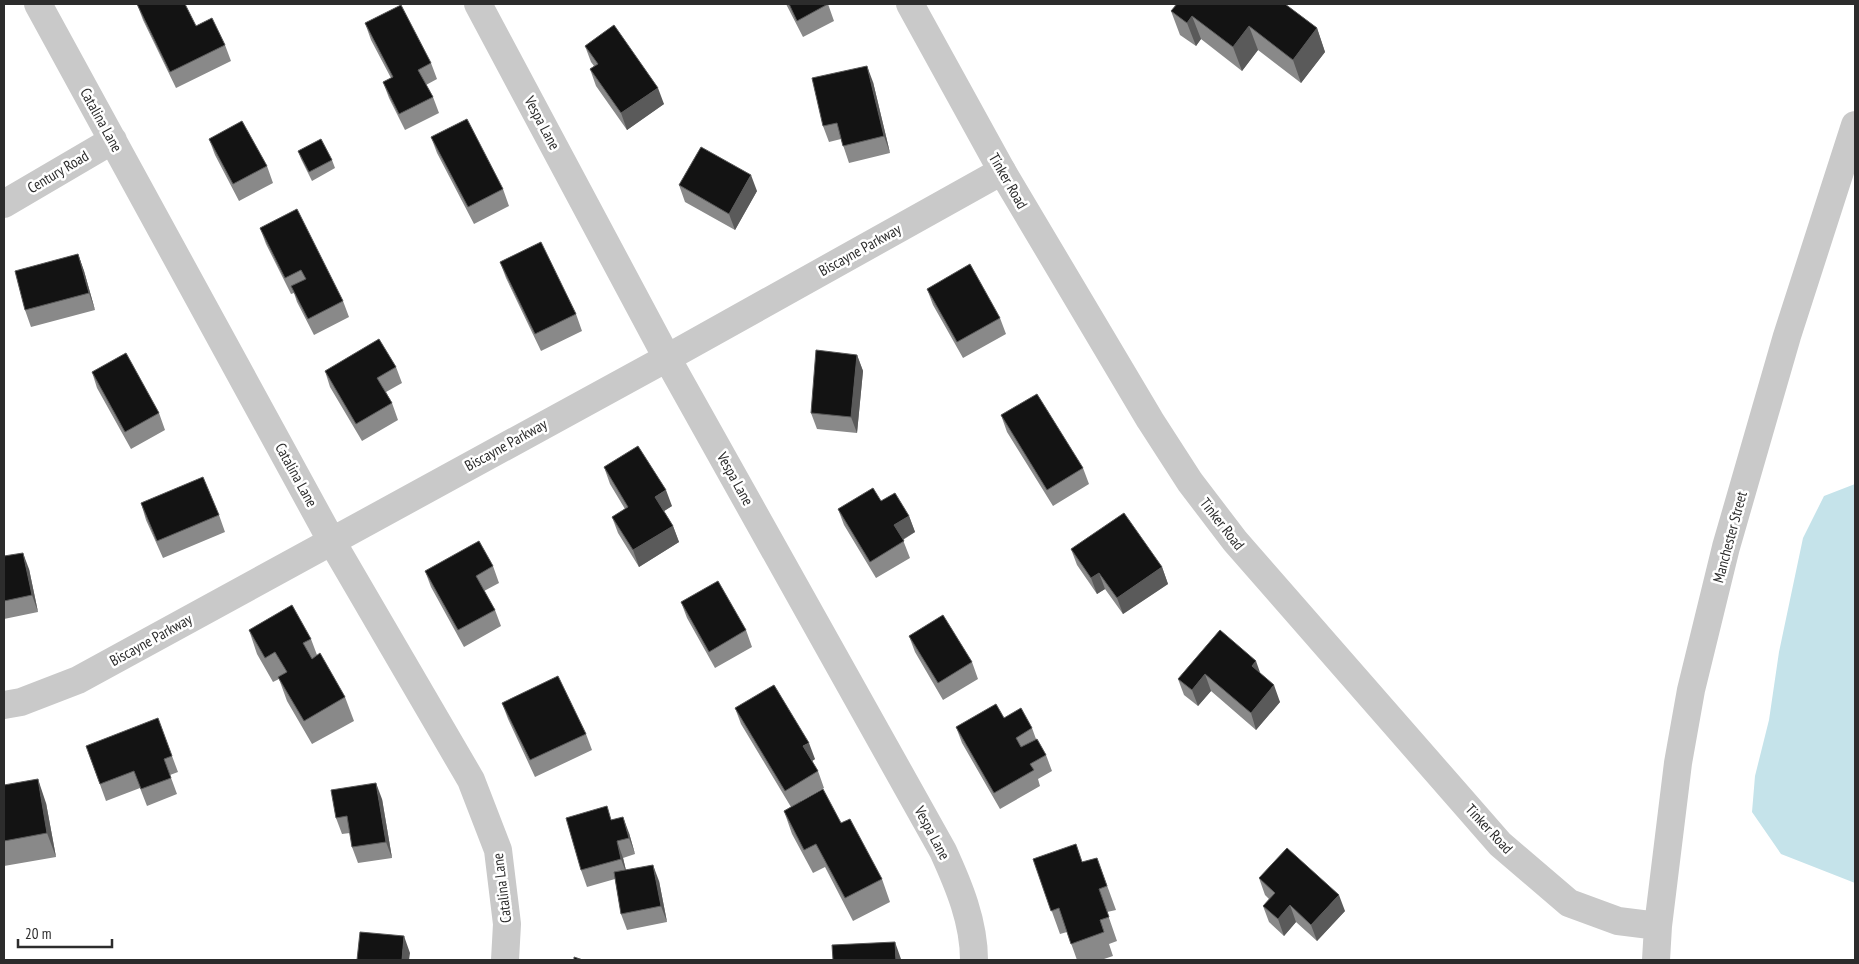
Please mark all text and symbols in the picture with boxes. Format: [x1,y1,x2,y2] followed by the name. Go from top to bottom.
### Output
[76,84,127,155] street label: Catalina Lane
[520,92,564,153] street label: Vespa Lane
[24,146,92,197] street label: Century Road
[985,149,1032,212] street label: Tinker Road
[815,219,905,280] street label: Biscayne Parkway
[461,414,551,475] street label: Biscayne Parkway
[271,439,322,510] street label: Catalina Lane
[713,448,758,509] street label: Vespa Lane
[1708,489,1751,585] street label: Manchester Street
[1196,494,1249,554] street label: Tinker Road
[106,609,196,670] street label: Biscayne Parkway
[1462,800,1517,858] street label: Tinker Road
[910,802,954,863] street label: Vespa Lane
[488,852,515,924] street label: Catalina Lane
[18,916,111,948] scale bar
[25,924,51,943] text: 20 m

